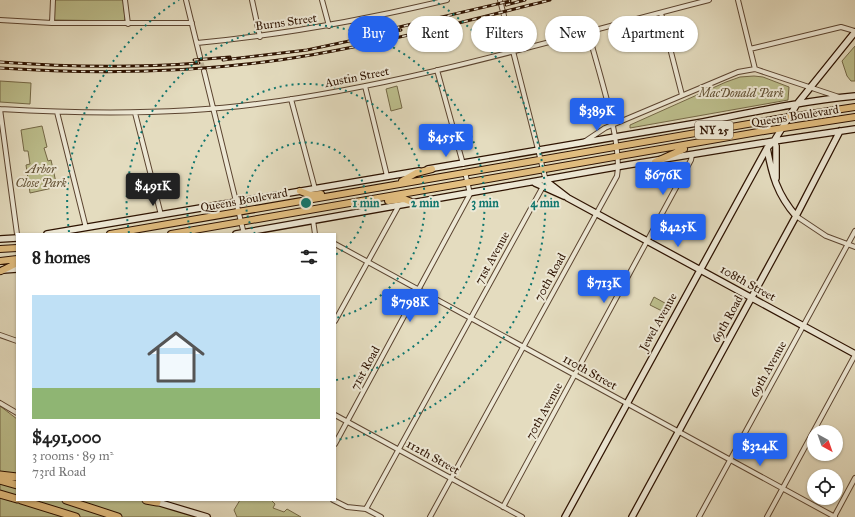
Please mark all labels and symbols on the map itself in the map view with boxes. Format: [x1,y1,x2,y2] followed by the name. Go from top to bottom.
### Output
[254,11,318,33] street label: Burns Street
[323,64,391,90] street label: Austin Street
[697,86,784,100] park label: MacDonald Park
[569,98,625,132] pin: $389K
[750,102,840,130] street label: Queens Boulevard
[695,121,733,139] road number: NY 25
[418,124,474,158] pin: $455K
[15,162,67,190] park label: Arbor Close Park
[635,162,691,196] pin: $676K
[125,173,181,207] pin: $491K
[199,185,289,215] street label: Queens Boulevard
[299,196,313,210] centre of rings
[352,196,380,210] text: 1 min
[411,196,440,210] text: 2 min
[471,196,499,211] text: 3 min
[530,196,560,211] text: 4 min
[650,214,706,248] pin: $425K
[472,229,512,287] street label: 71st Avenue
[531,251,569,303] street label: 70th Road
[718,262,779,304] street label: 108th Street
[576,270,632,304] pin: $713K
[382,289,438,323] pin: $798K
[635,291,681,356] street label: Jewel Avenue
[708,293,746,345] street label: 69th Road
[747,338,789,400] street label: 69th Avenue
[347,344,383,392] street label: 71st Road
[560,351,620,393] street label: 110th Street
[523,380,565,442] street label: 70th Avenue
[807,425,843,461] north arrow
[732,433,788,467] pin: $324K
[404,437,463,478] street label: 112th Street

